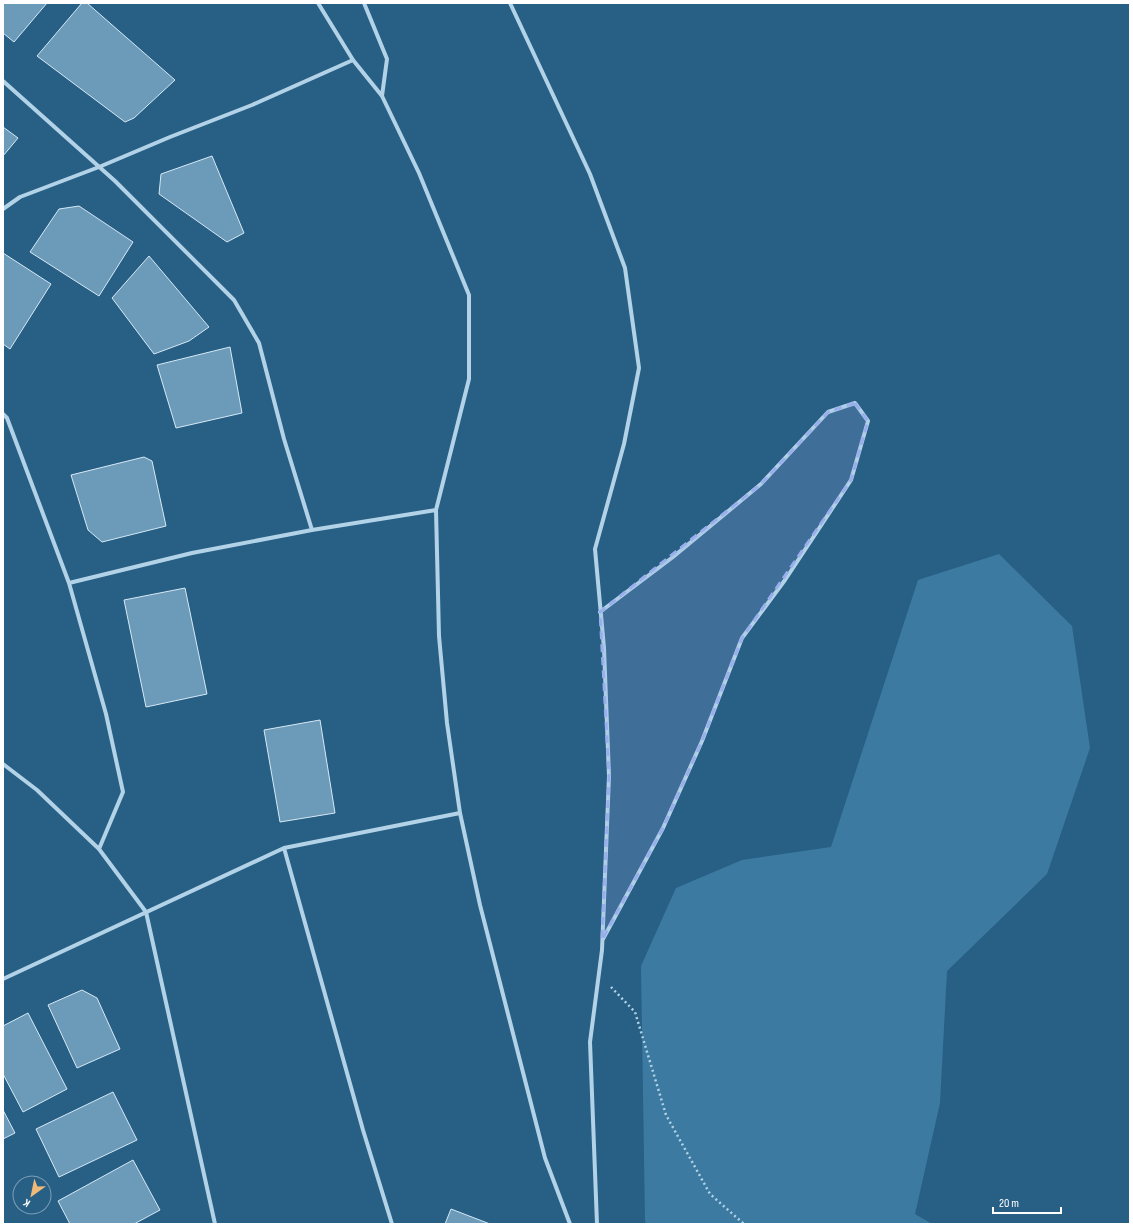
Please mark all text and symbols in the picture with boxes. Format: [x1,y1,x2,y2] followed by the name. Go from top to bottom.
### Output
[12,1175,52,1215] north arrow
[993,1189,1061,1215] scale bar
[21,1196,33,1210] text: K
[999,1196,1019,1211] text: 20 m

